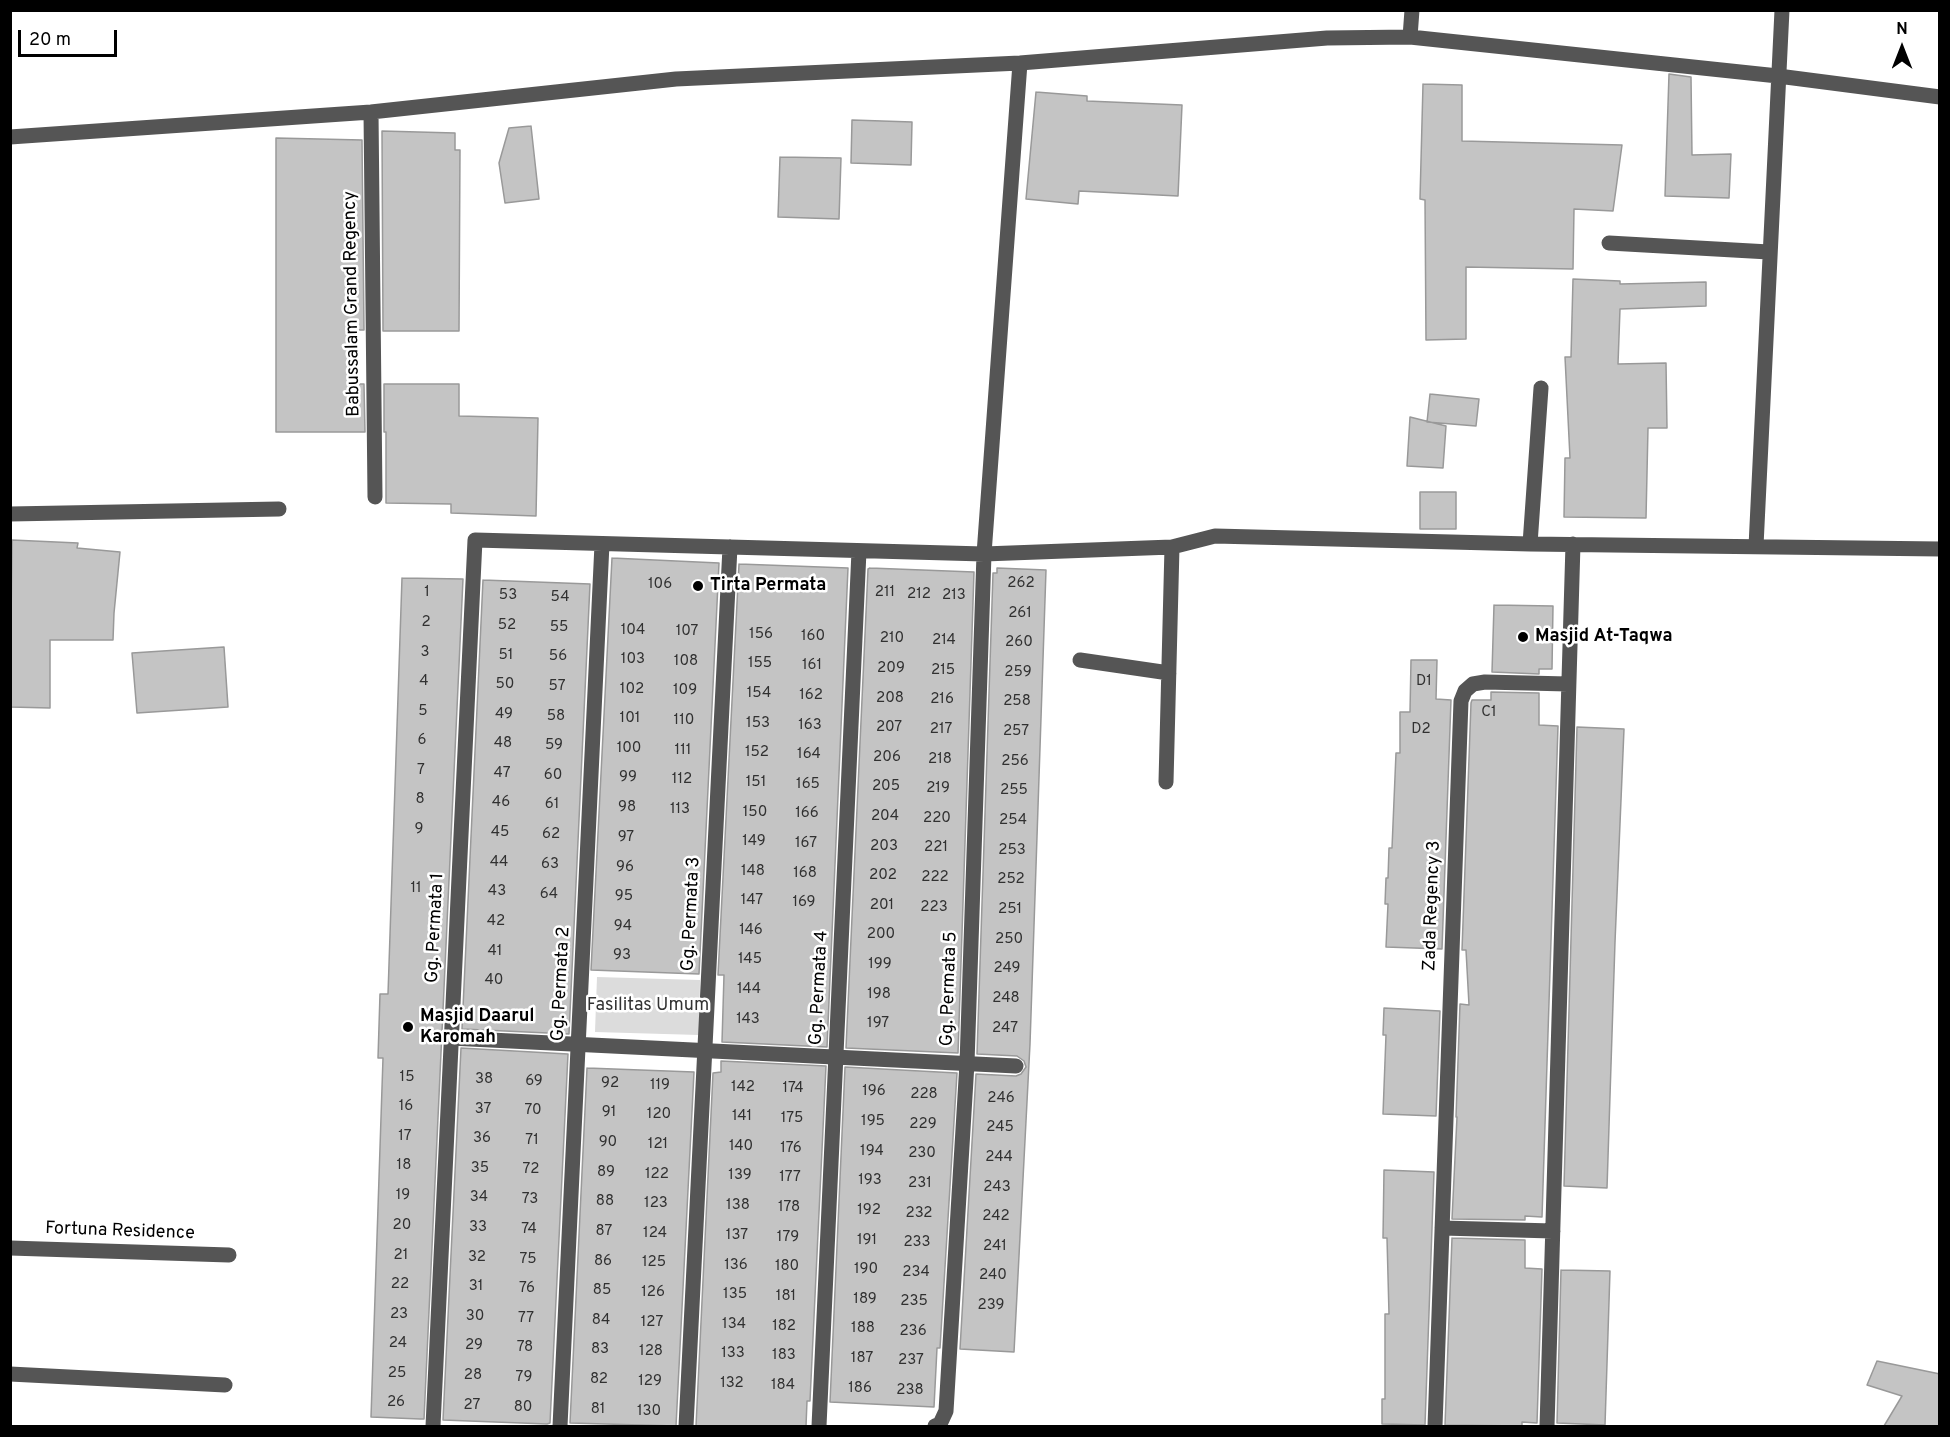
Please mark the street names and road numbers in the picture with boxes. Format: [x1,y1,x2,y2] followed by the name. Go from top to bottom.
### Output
[340,191,366,417] street label: Babussalam Grand Regency
[1420,840,1446,972] street label: Zada Regency 3
[678,856,706,972] street label: Gg. Permata 3
[422,872,450,984] street label: Gg. Permata 1
[548,926,576,1042] street label: Gg. Permata 2
[806,930,834,1046] street label: Gg. Permata 4
[937,931,963,1047] street label: Gg. Permata 5
[45,1219,195,1245] street label: Fortuna Residence

